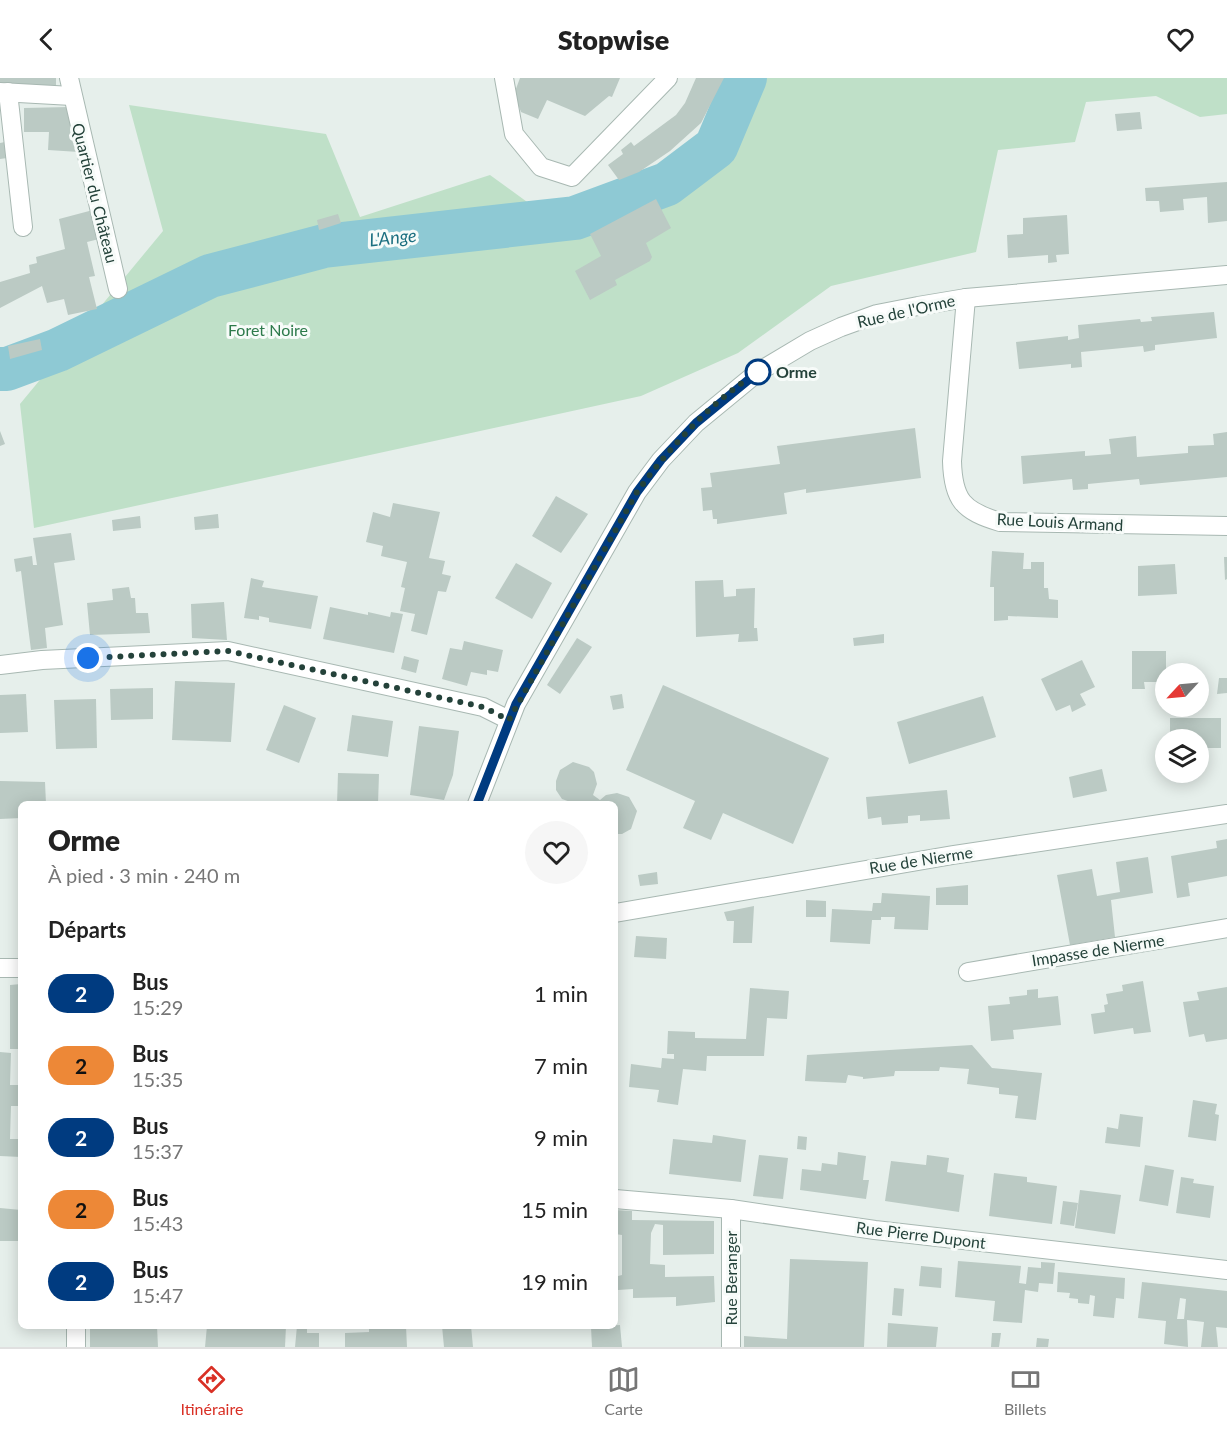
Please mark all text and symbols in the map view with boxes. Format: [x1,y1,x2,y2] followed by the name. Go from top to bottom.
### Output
[30,23,63,56] icon: back
[558,23,669,56] text: Stopwise
[1164,23,1197,56] icon: heart
[69,121,122,265] street label: Quartier du Château
[368,224,418,250] water label: L'Ange
[855,290,957,331] street label: Rue de l'Orme
[228,320,308,339] park label: Foret Noire
[745,359,771,385] marker: Orme
[776,362,817,381] place label: Orme
[996,509,1124,534] street label: Rue Louis Armand
[73,643,103,673] your location
[1155,663,1209,717] north arrow
[1155,663,1209,783] map controls
[1155,729,1209,783] button: layers
[525,821,588,884] button: heart
[48,823,120,857] text: Orme
[868,842,974,877] street label: Rue de Nierme
[48,863,240,887] text: À pied · 3 min · 240 m
[48,916,126,943] text: Départs
[1030,930,1166,969] street label: Impasse de Nierme
[132,968,168,995] text: Bus
[534,980,588,1007] text: 1 min
[75,981,87,1006] text: 2
[132,995,183,1019] text: 15:29
[132,1040,168,1067] text: Bus
[534,1052,588,1079] text: 7 min
[75,1053,87,1078] text: 2
[132,1067,183,1091] text: 15:35
[132,1112,168,1139] text: Bus
[534,1124,588,1151] text: 9 min
[75,1125,87,1150] text: 2
[132,1139,183,1163] text: 15:37
[132,1184,168,1211] text: Bus
[521,1196,588,1223] text: 15 min
[75,1197,87,1222] text: 2
[132,1211,183,1235] text: 15:43
[855,1217,987,1252] street label: Rue Pierre Dupont
[721,1230,740,1325] street label: Rue Beranger
[132,1256,168,1283] text: Bus
[521,1268,588,1295] text: 19 min
[75,1269,87,1294] text: 2
[132,1283,183,1307] text: 15:47
[180,1363,243,1418] tab: Itinéraire
[604,1363,643,1418] tab: Carte
[1004,1363,1047,1418] tab: Billets

